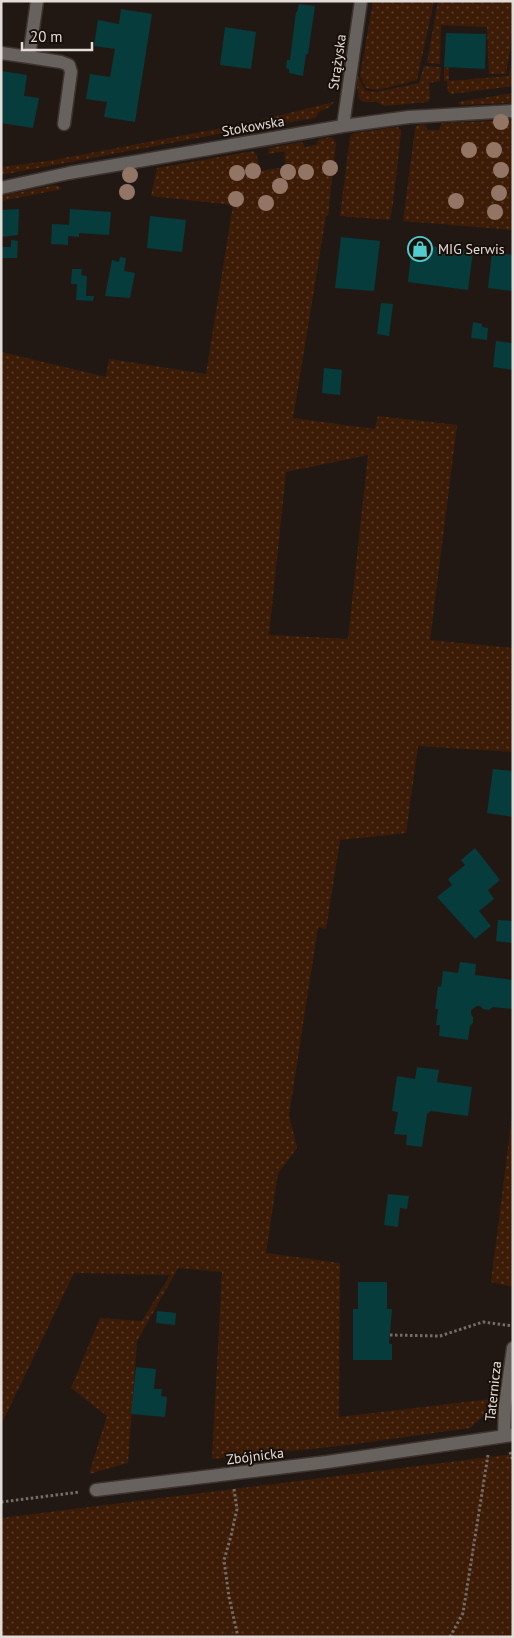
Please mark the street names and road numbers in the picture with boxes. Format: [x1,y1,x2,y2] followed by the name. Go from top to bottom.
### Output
[324,33,350,91] street label: Strążyska
[220,112,286,140] street label: Stokowska
[481,1360,505,1422] street label: Taternicza
[225,1444,285,1468] street label: Zbójnicka

